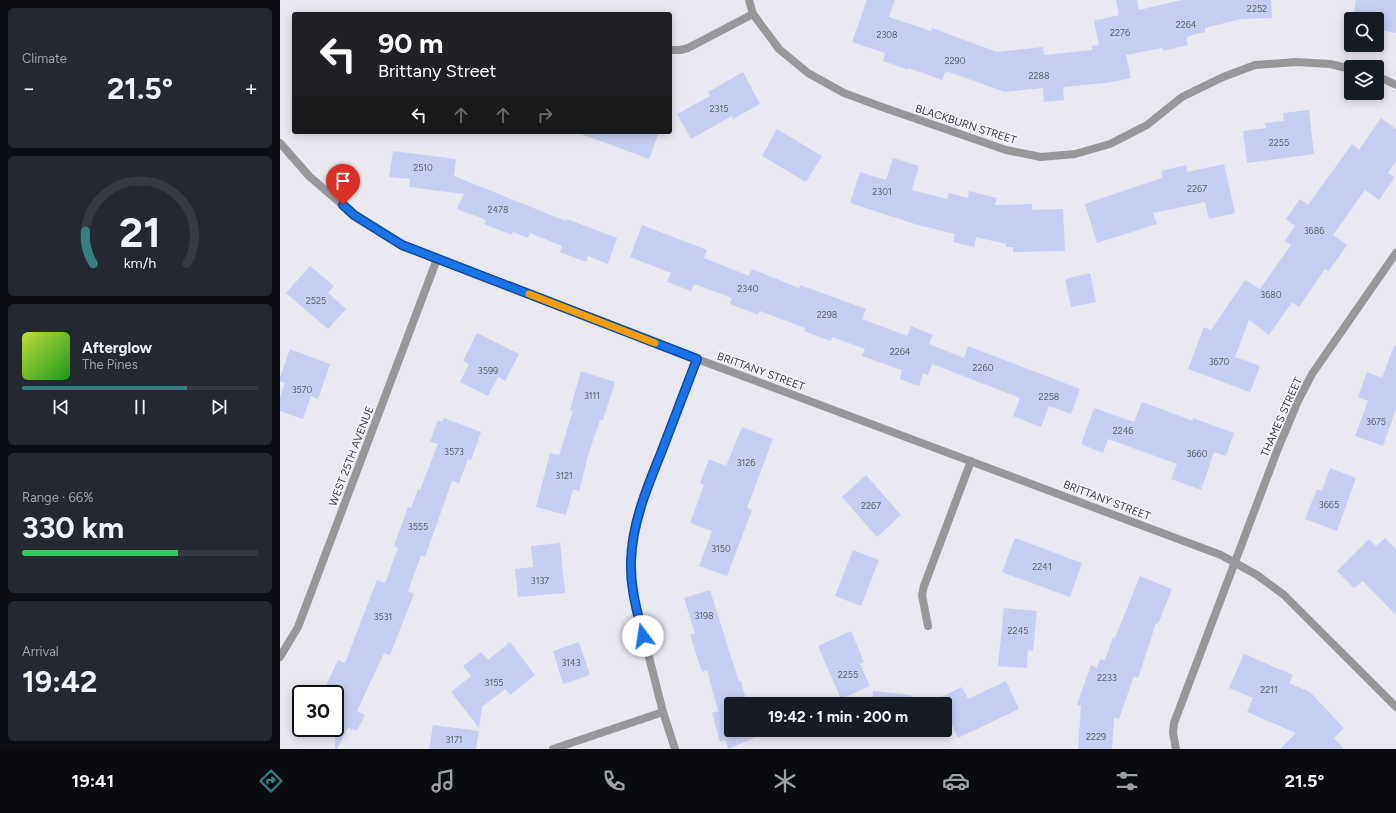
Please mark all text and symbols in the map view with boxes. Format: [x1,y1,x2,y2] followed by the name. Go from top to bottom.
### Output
[1247,3,1267,14] house number: 2252
[1344,12,1384,100] map controls
[1344,12,1384,52] button: search
[1176,19,1197,30] house number: 2264
[378,26,443,60] text: 90 m
[1110,27,1130,38] house number: 2276
[312,28,364,80] icon: left
[876,29,898,40] house number: 2308
[22,51,67,66] text: Climate
[945,55,966,66] house number: 2290
[378,60,496,82] text: Brittany Street
[1344,60,1384,100] button: layers
[107,70,173,107] text: 21.5°
[1028,70,1050,81] house number: 2288
[22,75,36,102] text: −
[244,75,258,102] text: +
[914,102,1018,147] street label: BLACKBURN STREET
[710,103,728,114] house number: 2315
[408,104,430,126] icon: left
[450,104,472,126] icon: ahead
[492,104,514,126] icon: ahead
[534,104,556,126] icon: right
[1269,137,1289,148] house number: 2255
[413,162,433,173] house number: 2510
[326,164,360,205] pin
[332,170,354,192] icon: arrive
[1187,183,1207,194] house number: 2267
[872,186,892,197] house number: 2301
[488,204,509,215] house number: 2478
[119,207,161,257] text: 21
[1304,225,1324,236] house number: 3686
[124,254,156,272] text: km/h
[737,283,759,294] house number: 2340
[1260,289,1282,300] house number: 3680
[306,295,326,306] house number: 2525
[817,309,838,320] house number: 2298
[82,339,152,357] text: Afterglow
[890,346,911,357] house number: 2264
[715,350,806,393] street label: BRITTANY STREET
[1209,356,1230,367] house number: 3670
[82,357,138,372] text: The Pines
[973,362,994,373] house number: 2260
[478,365,498,376] house number: 3599
[1258,375,1305,459] street label: THAMES STREET
[292,384,313,395] house number: 3570
[584,390,600,401] house number: 3111
[1039,391,1060,402] house number: 2258
[50,396,72,418] icon: previous
[129,396,151,418] icon: pause
[208,396,230,418] icon: next
[326,404,377,508] street label: WEST 25TH AVENUE
[1366,416,1386,427] house number: 3675
[1113,425,1133,436] house number: 2246
[444,446,464,457] house number: 3573
[1187,448,1208,459] house number: 3660
[737,457,755,468] house number: 3126
[555,470,573,481] house number: 3121
[1061,478,1152,523] street label: BRITTANY STREET
[22,490,93,505] text: Range · 66%
[1319,499,1339,510] house number: 3665
[861,500,881,511] house number: 2267
[22,509,124,546] text: 330 km
[408,521,428,532] house number: 3555
[711,543,731,554] house number: 3150
[1032,561,1052,572] house number: 2241
[531,575,549,586] house number: 3137
[694,610,714,621] house number: 3198
[374,611,392,622] house number: 3531
[622,615,664,657] position arrow
[1008,625,1028,636] house number: 2245
[22,644,59,659] text: Arrival
[561,657,581,668] house number: 3143
[22,663,97,700] text: 19:42
[838,669,858,680] house number: 2255
[1097,672,1117,683] house number: 2233
[485,677,503,688] house number: 3155
[1260,684,1278,695] house number: 2211
[292,685,344,737] speed limit sign: 30
[768,708,908,726] text: 19:42 · 1 min · 200 m
[1086,731,1106,742] house number: 2229
[445,734,463,745] house number: 3171
[257,767,285,795] icon: directions
[429,767,457,795] icon: music
[600,767,628,795] icon: phone
[771,767,799,795] icon: climate
[942,767,970,795] icon: car
[1113,767,1141,795] icon: filters
[72,770,114,792] text: 19:41
[1285,770,1324,792] text: 21.5°

